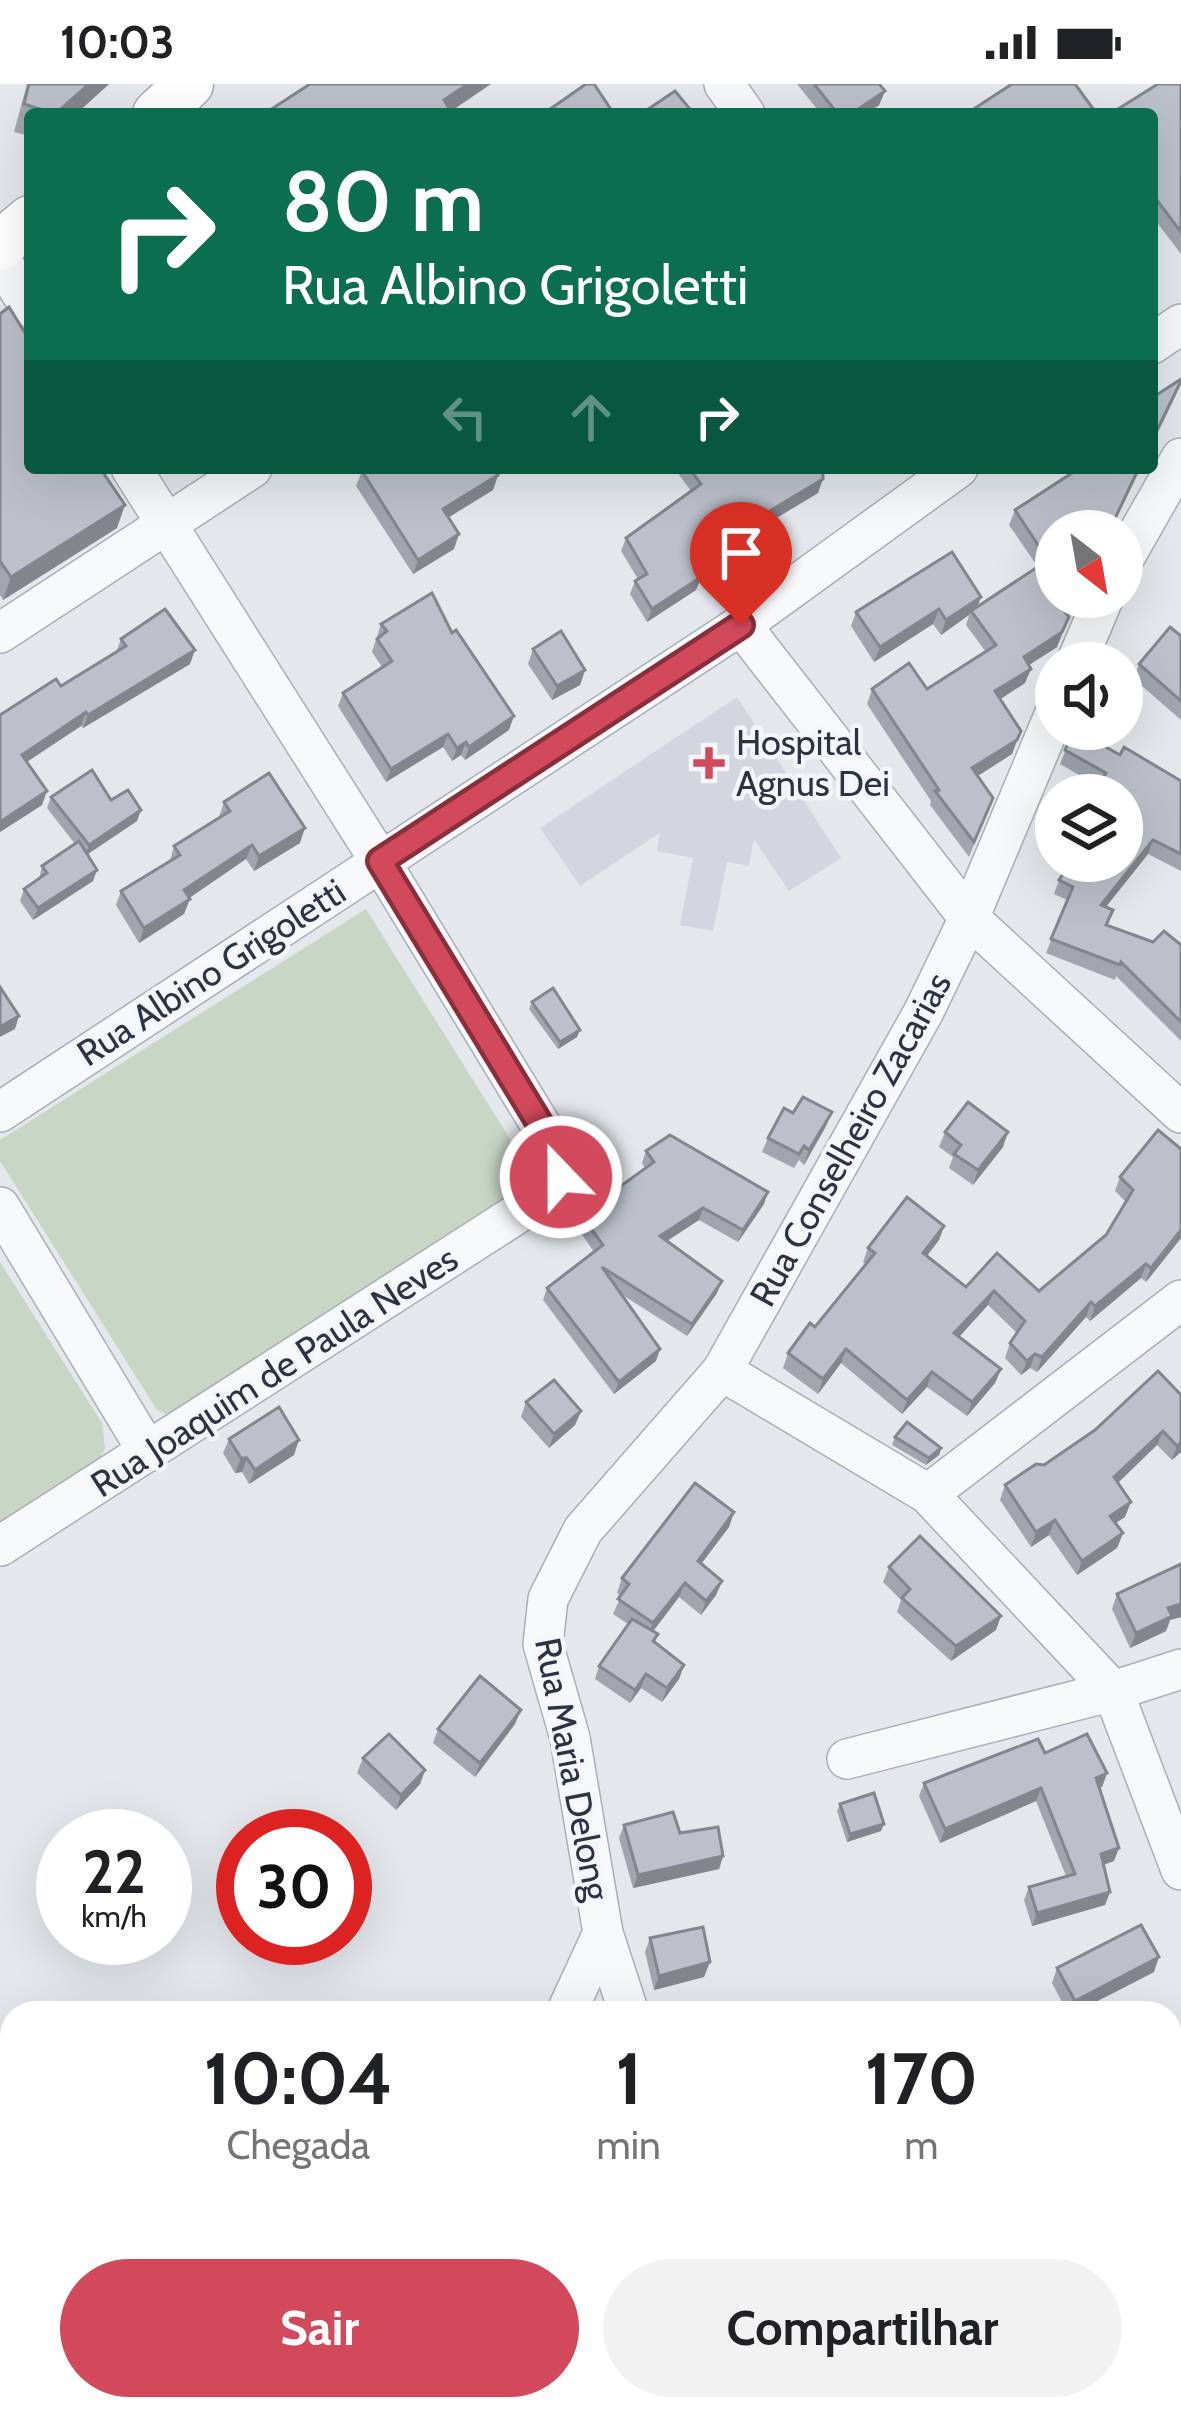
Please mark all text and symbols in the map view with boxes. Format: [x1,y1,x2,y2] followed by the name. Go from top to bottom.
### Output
[60,15,174,69] text: 10:03
[282,150,484,252] text: 80 m
[84,156,240,312] icon: right
[282,252,748,318] text: Rua Albino Grigoletti
[432,384,498,450] icon: left
[558,384,624,450] icon: ahead
[684,384,750,450] icon: right
[690,502,792,625] pin
[1035,510,1143,618] north arrow
[1035,510,1143,882] map controls
[708,520,774,586] icon: arrive
[1035,642,1143,750] button: sound
[736,720,890,805] place label: Hospital Agnus Dei
[693,747,725,779] marker: Hospital Agnus Dei
[1035,774,1143,882] button: layers
[69,869,353,1075] street label: Rua Albino Grigoletti
[740,964,960,1314] street label: Rua Conselheiro Zacarias
[498,1114,624,1240] position arrow
[83,1236,465,1506] street label: Rua Joaquim de Paula Neves
[526,1634,620,1905] street label: Rua Maria Delong
[216,1809,372,1965] speed limit sign: 30
[82,1835,146,1908] text: 22
[81,1898,147,1935] text: km/h
[204,2035,393,2122] text: 10:04
[615,2035,642,2122] text: 1
[865,2035,978,2122] text: 170
[226,2121,370,2169] text: Chegada
[597,2121,661,2169] text: min
[904,2121,939,2169] text: m
[60,2259,579,2397] button: Sair
[603,2259,1122,2397] button: Compartilhar

